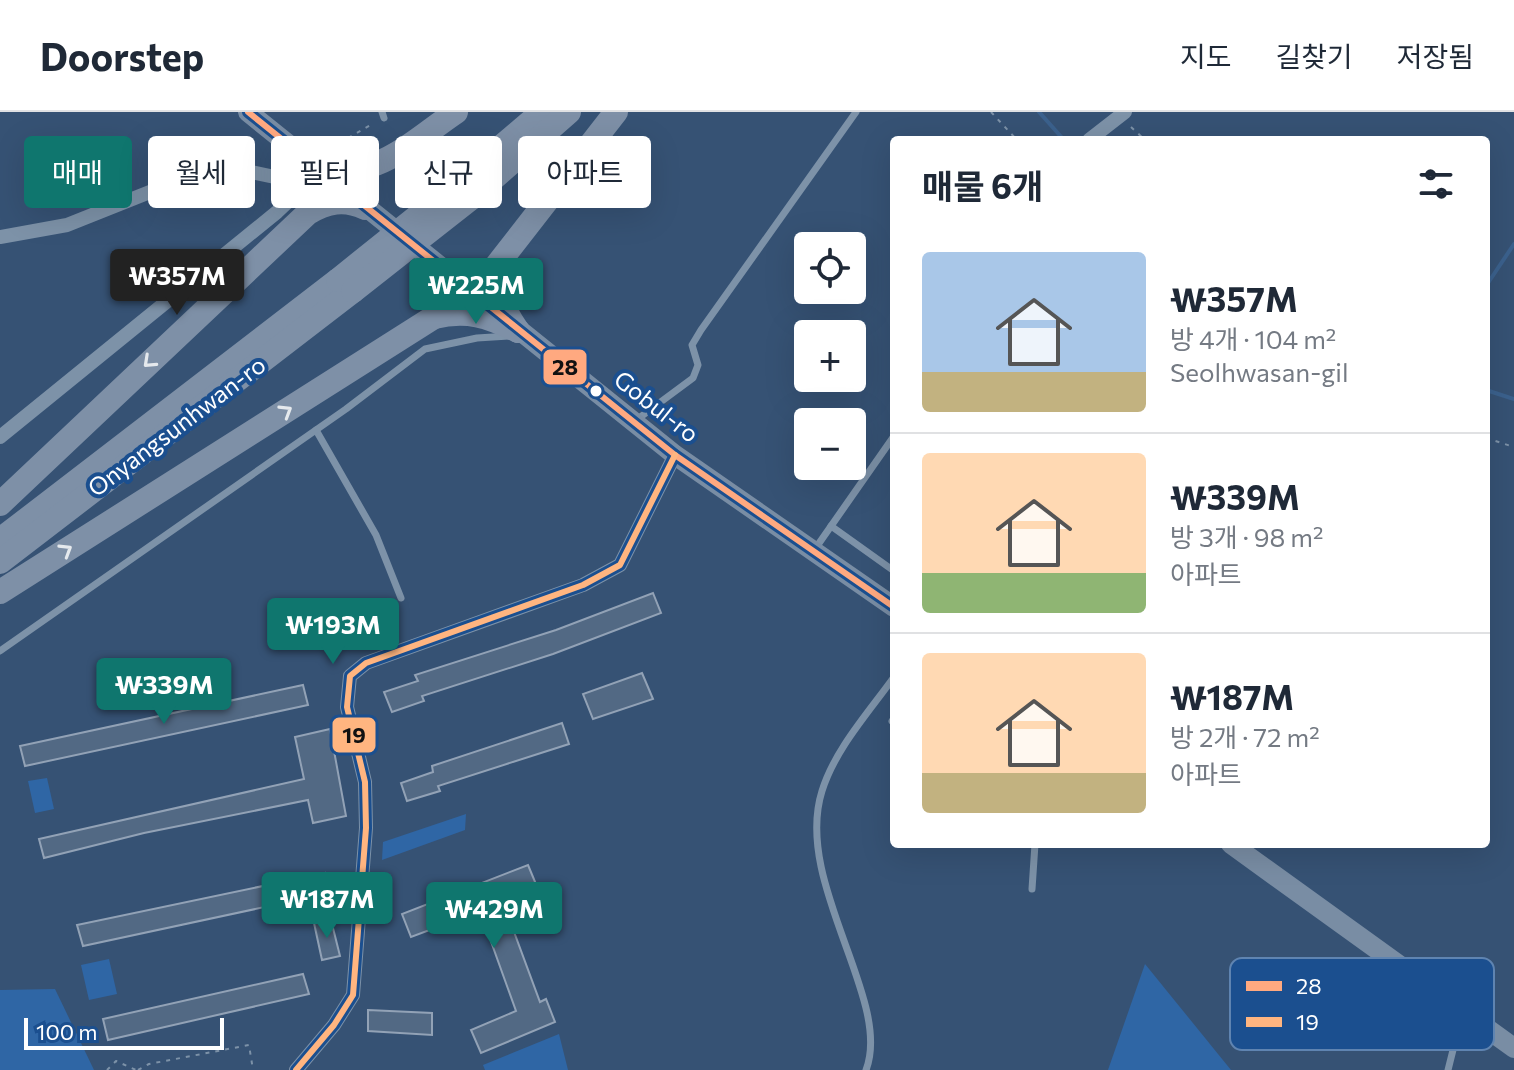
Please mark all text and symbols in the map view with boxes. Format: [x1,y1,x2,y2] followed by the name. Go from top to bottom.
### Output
[40,32,204,79] text: Doorstep
[1180,39,1231,73] text: 지도
[1275,39,1353,73] text: 길찾기
[1397,39,1474,73] text: 저장됨
[24,136,132,208] chip: 매매
[148,136,255,208] chip: 월세
[271,136,379,208] chip: 필터
[395,136,502,208] chip: 신규
[518,136,651,208] chip: 아파트
[1414,162,1458,206] icon: filters
[922,164,1043,206] text: 매물 6개
[794,232,866,480] map controls
[794,232,866,304] button: locate
[121,249,233,317] pin: ₩357M
[420,258,532,326] pin: ₩225M
[128,259,226,290] text: ₩357M
[427,268,525,299] text: ₩225M
[1170,277,1298,319] text: ₩357M
[986,284,1082,380] icon: home
[794,320,866,392] button: +
[1170,323,1336,354] text: 방 4개 · 104 m²
[542,348,588,386] line badge: 28
[81,350,271,502] street label: Onyangsunhwan-ro
[144,353,159,367] one-way arrow
[552,353,578,380] text: 28
[1170,356,1349,387] text: Seolhwasan-gil
[609,364,705,448] street label: Gobul-ro
[588,383,604,399] unlabelled marker
[277,406,291,421] one-way arrow
[794,408,866,480] button: −
[1170,475,1300,517] text: ₩339M
[986,485,1082,581] icon: home
[1170,521,1323,552] text: 방 3개 · 98 m²
[57,545,72,560] one-way arrow
[1170,558,1242,589] text: 아파트
[277,598,389,666] pin: ₩193M
[285,608,381,639] text: ₩193M
[108,658,220,726] pin: ₩339M
[114,668,214,699] text: ₩339M
[1170,675,1294,717] text: ₩187M
[986,685,1082,781] icon: home
[331,716,377,754] line badge: 19
[342,721,366,748] text: 19
[1170,721,1320,752] text: 방 2개 · 72 m²
[1170,758,1242,789] text: 아파트
[271,872,383,940] pin: ₩187M
[280,882,374,913] text: ₩187M
[438,882,550,950] pin: ₩429M
[444,892,544,923] text: ₩429M
[1230,958,1494,1050] legend
[1296,972,1322,999] text: 28
[1296,1008,1319,1035] text: 19
[24,1014,224,1050] scale bar
[36,1018,98,1045] text: 100 m

